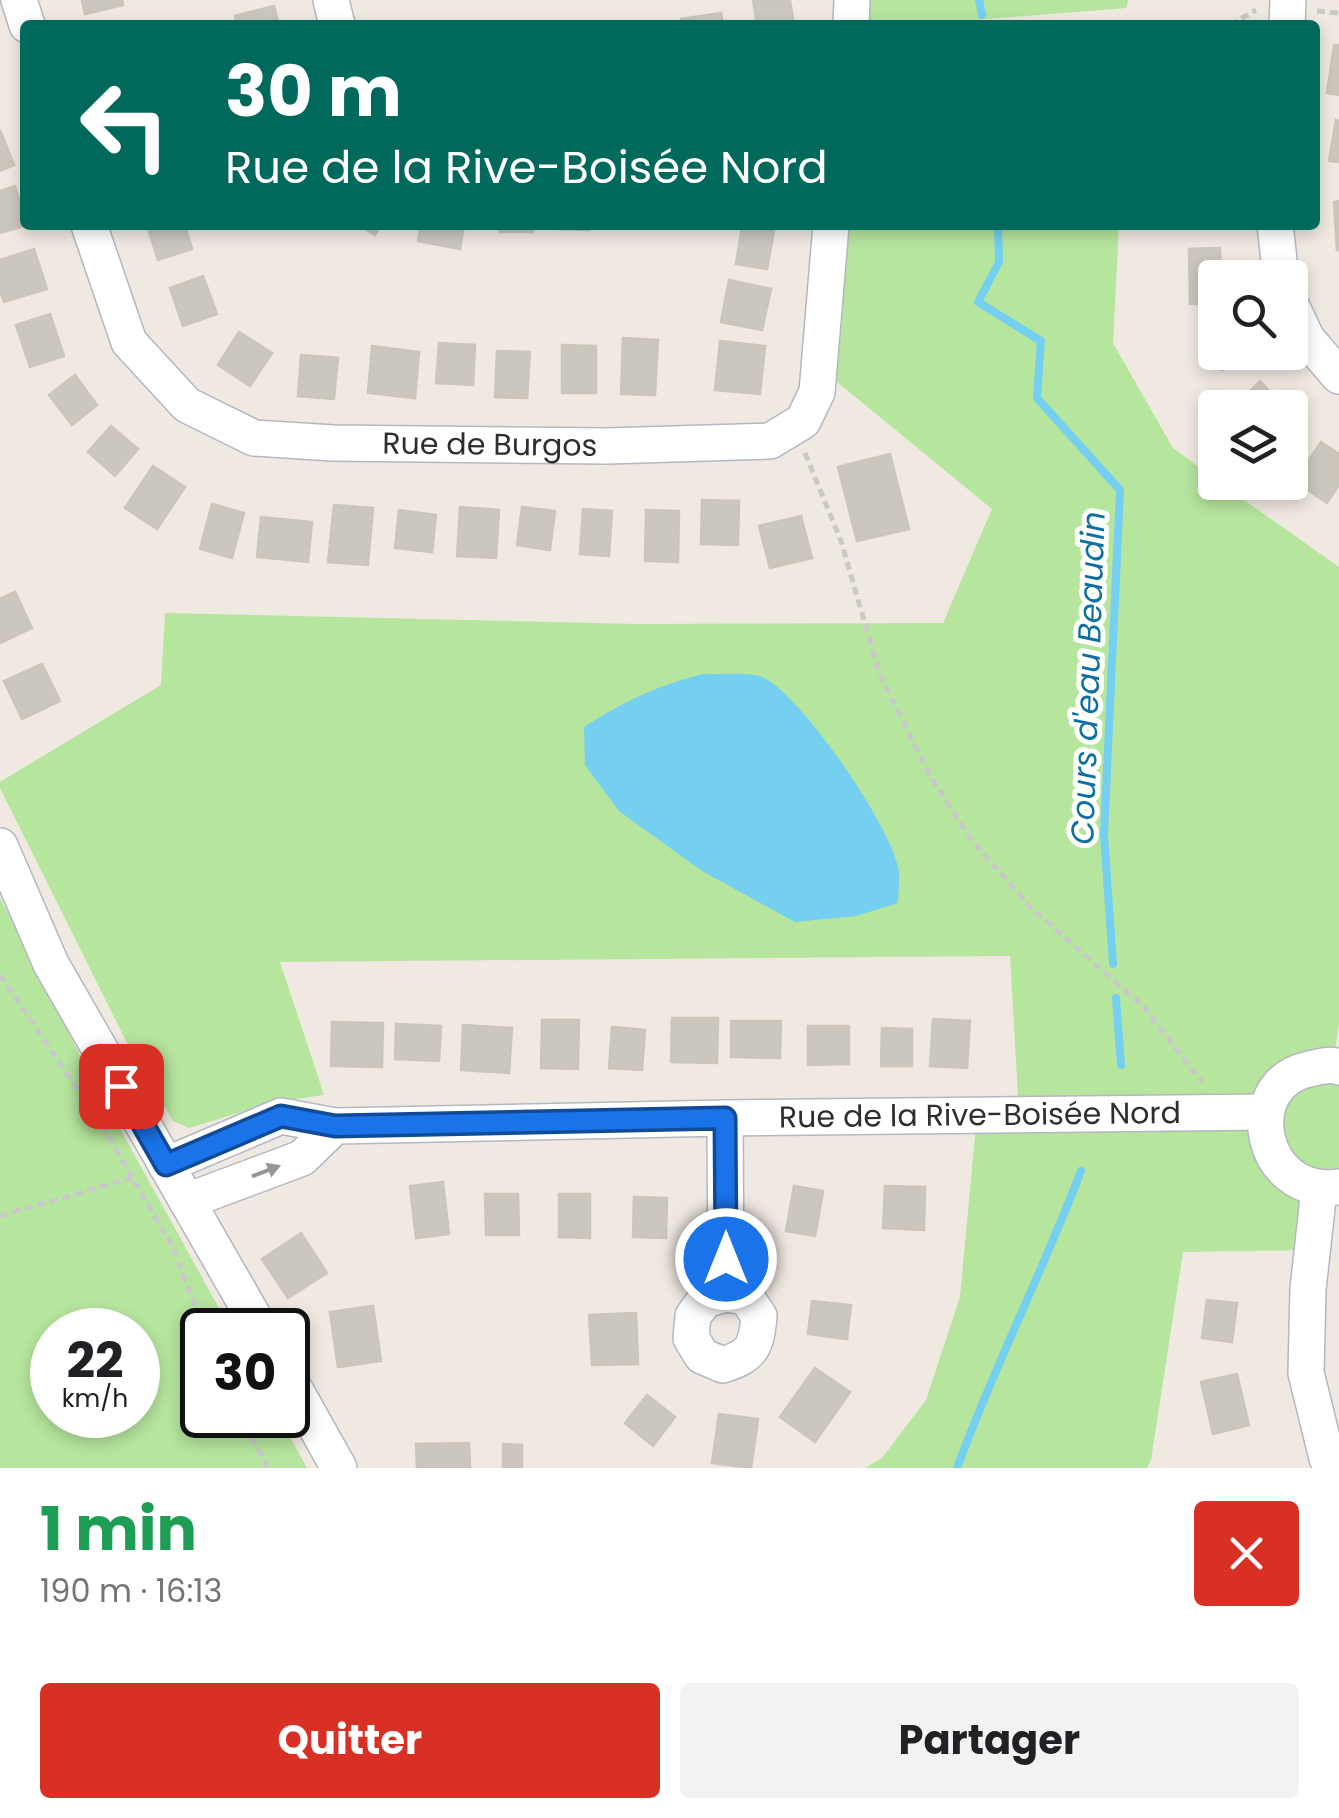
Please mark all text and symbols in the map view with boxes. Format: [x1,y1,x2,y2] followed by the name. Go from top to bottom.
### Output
[225,42,402,141] text: 30 m
[60,60,190,190] icon: left
[225,136,828,199] text: Rue de la Rive-Boisée Nord
[1198,260,1308,500] map controls
[1198,260,1308,370] button: search
[1198,390,1308,500] button: layers
[382,422,598,467] street label: Rue de Burgos
[1059,510,1116,845] water label: Cours d'eau Beaudin
[79,1044,164,1129] pin
[94,1059,149,1114] icon: arrive
[779,1091,1181,1138] street label: Rue de la Rive-Boisée Nord
[251,1163,281,1178] one-way arrow
[674,1207,778,1311] position arrow
[180,1308,310,1438] speed limit sign: 30
[66,1325,124,1396] text: 22
[62,1381,128,1416] text: km/h
[40,1487,197,1571] text: 1 min
[1194,1501,1299,1606] button: close
[40,1568,222,1613] text: 190 m · 16:13
[40,1683,660,1798] button: Quitter
[680,1683,1299,1798] button: Partager

